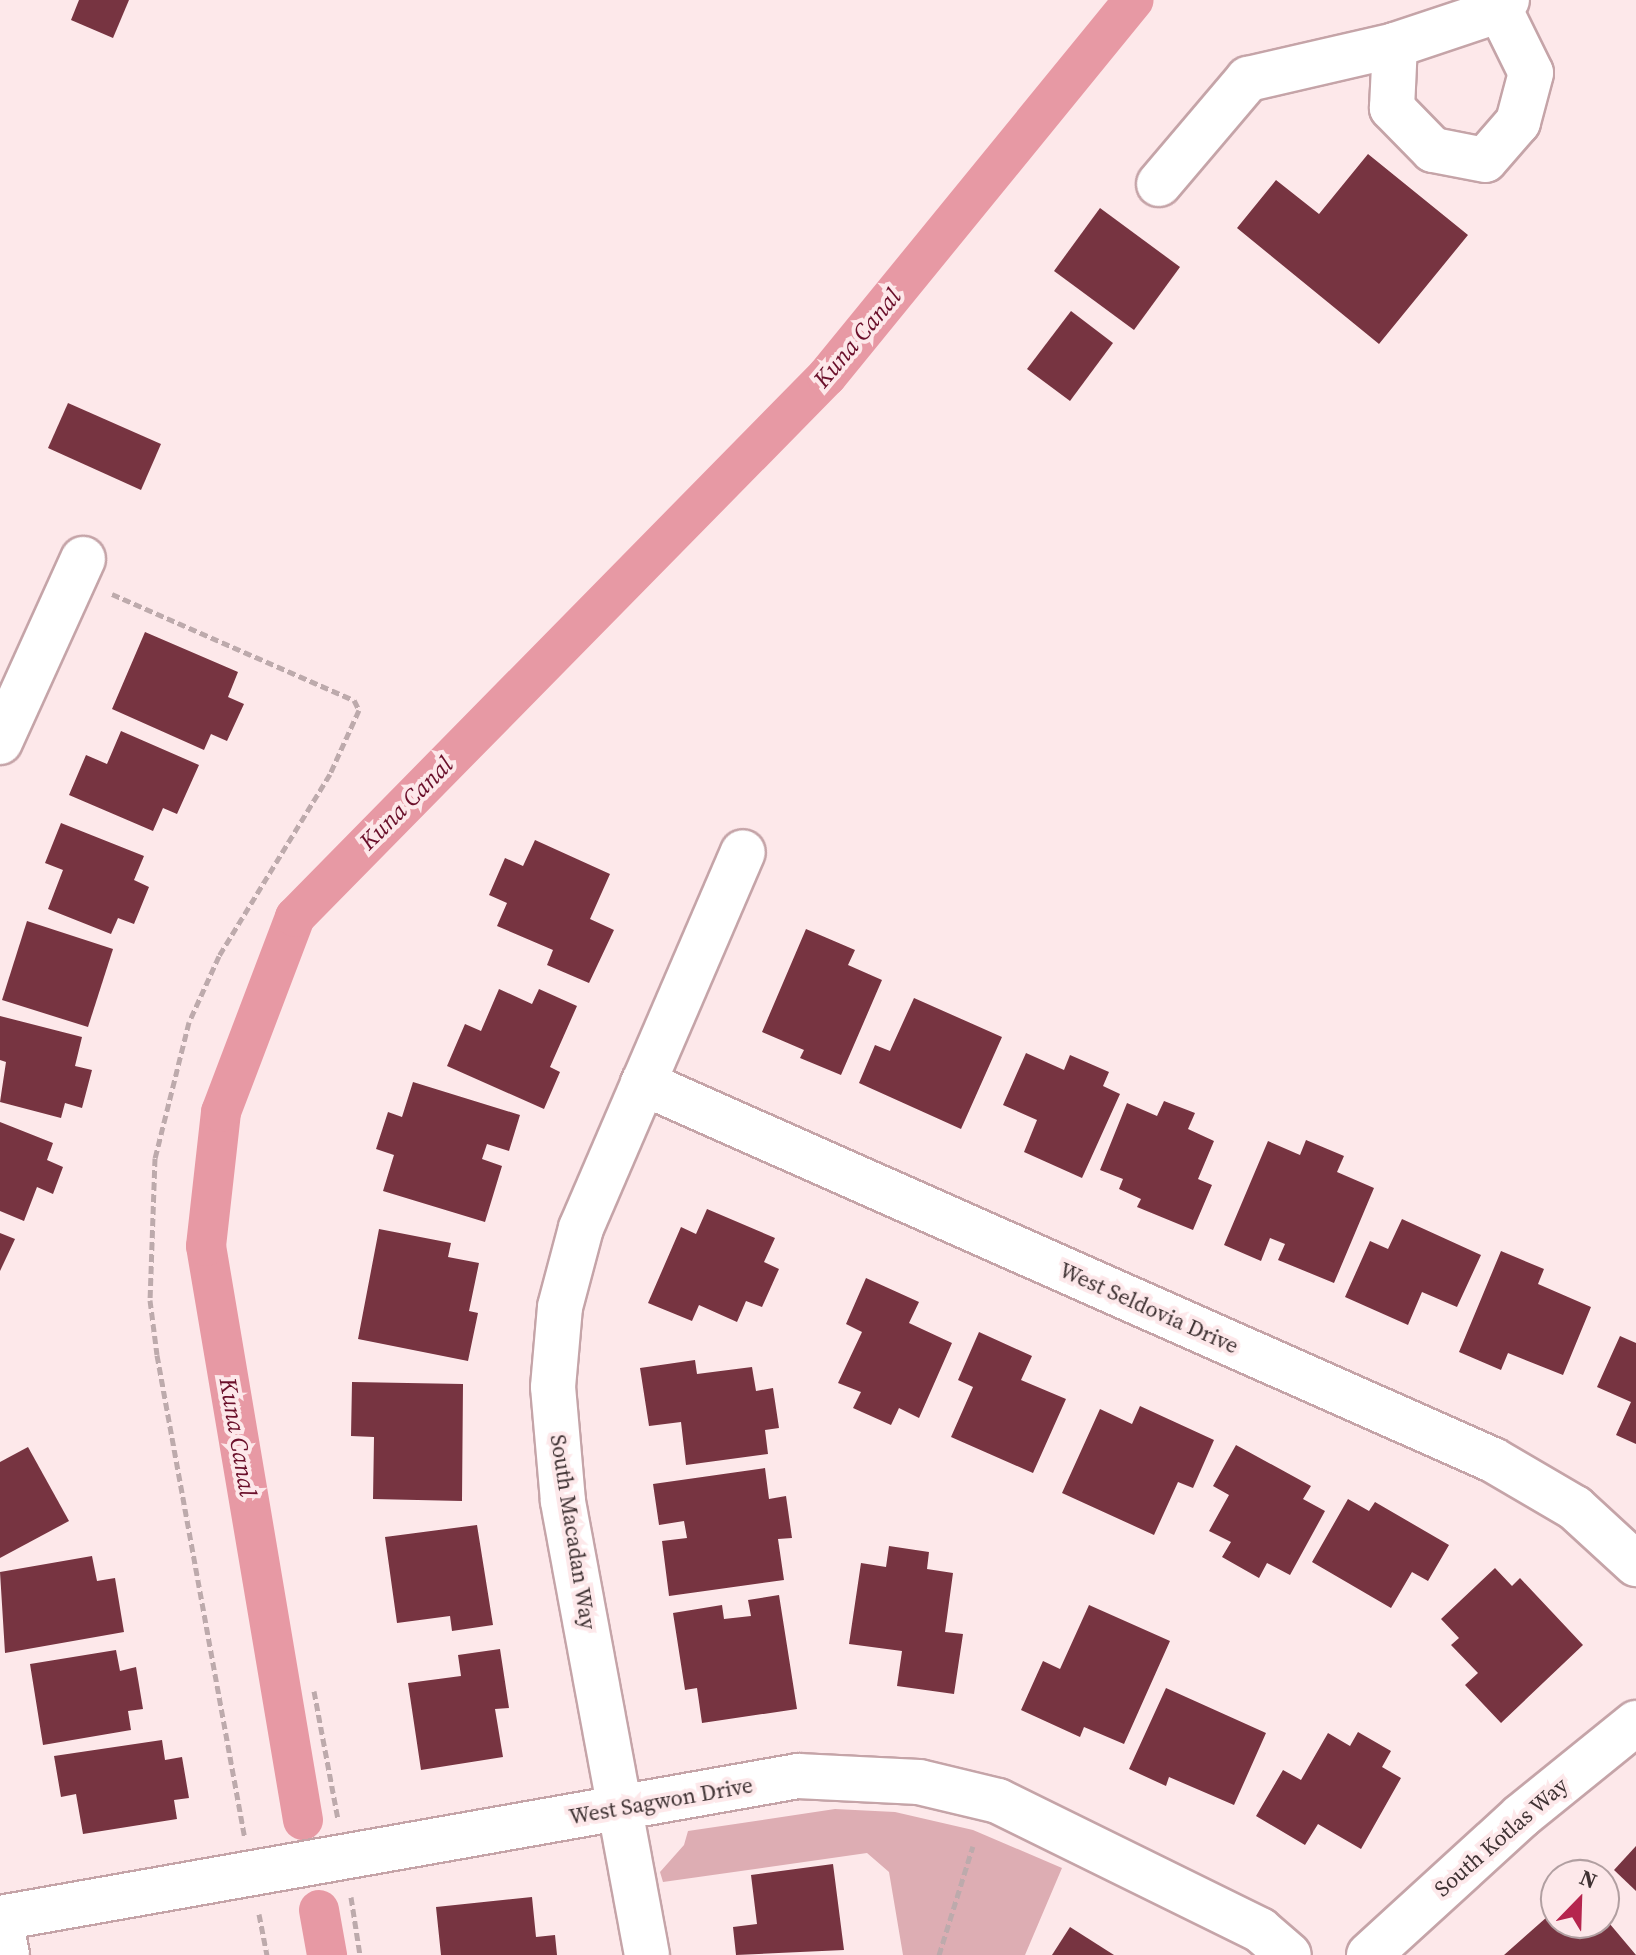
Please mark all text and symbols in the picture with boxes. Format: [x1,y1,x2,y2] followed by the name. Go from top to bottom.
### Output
[807,283,907,393] water label: Kuna Canal
[353,750,459,856] water label: Kuna Canal
[1055,1257,1243,1359] street label: West Seldovia Drive
[213,1375,263,1499] water label: Kuna Canal
[545,1432,601,1632] street label: South Macadan Way
[567,1772,755,1830] street label: West Sagwon Drive
[1429,1772,1573,1902] street label: South Kotlas Way
[1540,1859,1620,1939] north arrow
[1575,1862,1602,1896] text: N

